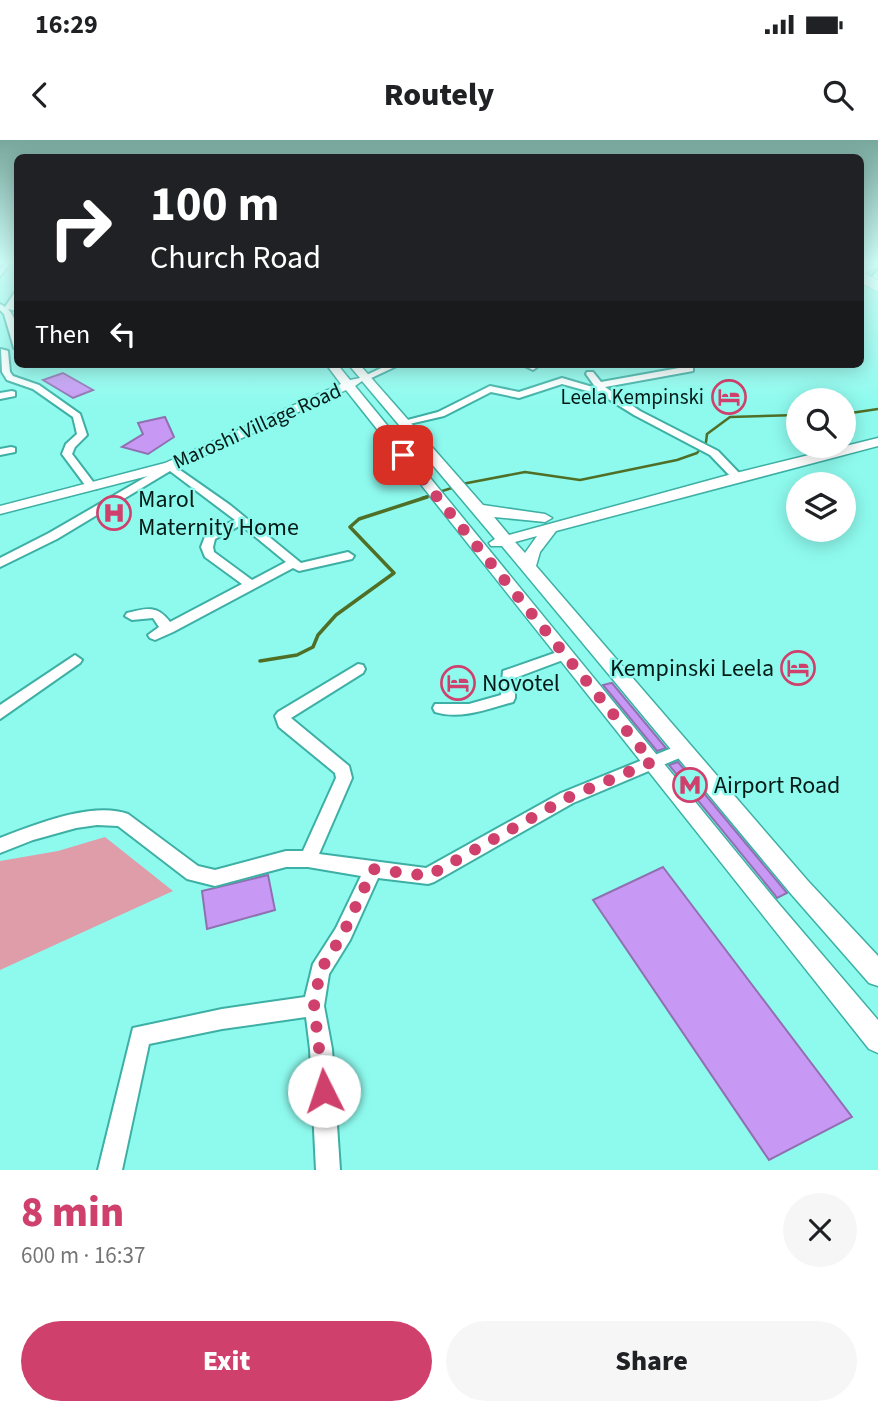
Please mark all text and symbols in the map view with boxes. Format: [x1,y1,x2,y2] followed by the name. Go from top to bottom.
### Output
[35,6,98,43] text: 16:29
[384,72,494,118] text: Routely
[21,76,59,114] icon: back
[819,76,857,114] icon: search
[150,170,279,240] text: 100 m
[35,182,126,273] icon: right
[150,235,321,281] text: Church Road
[104,315,142,353] icon: left
[35,316,90,353] text: Then
[168,375,346,477] street label: Maroshi Village Road
[710,378,748,416] hotel icon: Leela Kempinski
[561,382,704,412] place label: Leela Kempinski
[786,388,856,542] map controls
[786,388,856,458] button: search
[373,425,433,485] pin
[384,436,422,474] icon: arrive
[786,472,856,542] button: layers
[138,482,299,545] place label: Marol Maternity Home
[95,494,133,532] hospital icon: Marol Maternity Home
[779,649,817,687] hotel icon: Kempinski Leela
[610,651,774,686] place label: Kempinski Leela
[439,664,477,702] hotel icon: Novotel
[482,666,560,701] place label: Novotel
[671,766,709,804] metro station icon: Airport Road
[714,768,840,803] place label: Airport Road
[287,1054,361,1128] position arrow
[21,1183,124,1243] text: 8 min
[783,1193,857,1267] button: close
[21,1239,145,1272] text: 600 m · 16:37
[21,1321,432,1401] button: Exit
[446,1321,857,1401] button: Share

